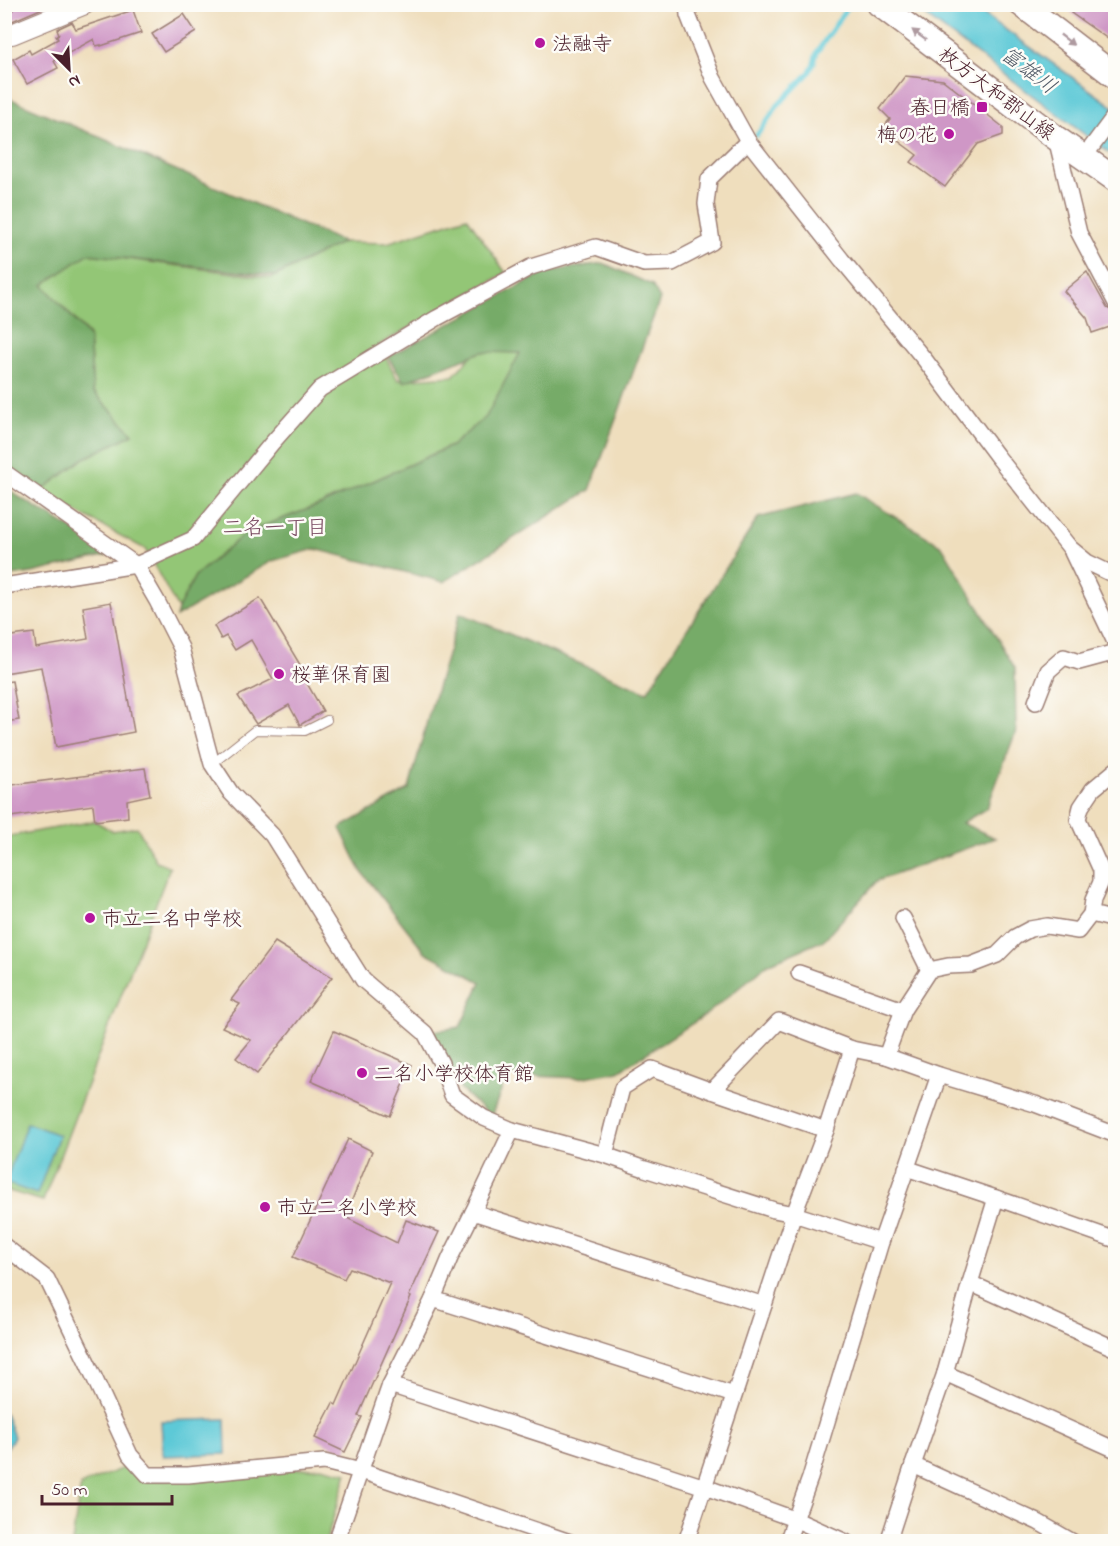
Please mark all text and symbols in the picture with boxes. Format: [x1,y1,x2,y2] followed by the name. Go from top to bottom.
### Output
[911,28,927,41] one-way arrow
[552,31,612,60] place label: 法融寺
[1059,34,1075,47] one-way arrow
[533,36,547,50] marker: 法融寺
[39,39,99,99] north arrow
[931,41,1060,149] street label: 枚方大和郡山線
[994,41,1062,103] water label: 富雄川
[64,68,84,94] text: N
[910,95,970,124] place label: 春日橋
[975,100,989,114] marker: 春日橋
[877,122,937,151] place label: 梅の花
[942,127,956,141] marker: 梅の花
[223,514,328,544] district label: 二名一丁目
[291,662,391,691] place label: 桜華保育園
[272,667,286,681] marker: 桜華保育園
[102,906,242,935] place label: 市立二名中学校
[83,911,97,925] marker: 市立二名中学校
[374,1061,534,1090] place label: 二名小学校体育館
[355,1066,369,1080] marker: 二名小学校体育館
[277,1195,417,1224] place label: 市立二名小学校
[258,1200,272,1214] marker: 市立二名小学校
[42,1468,172,1506] scale bar
[51,1478,88,1504] text: 50 m

